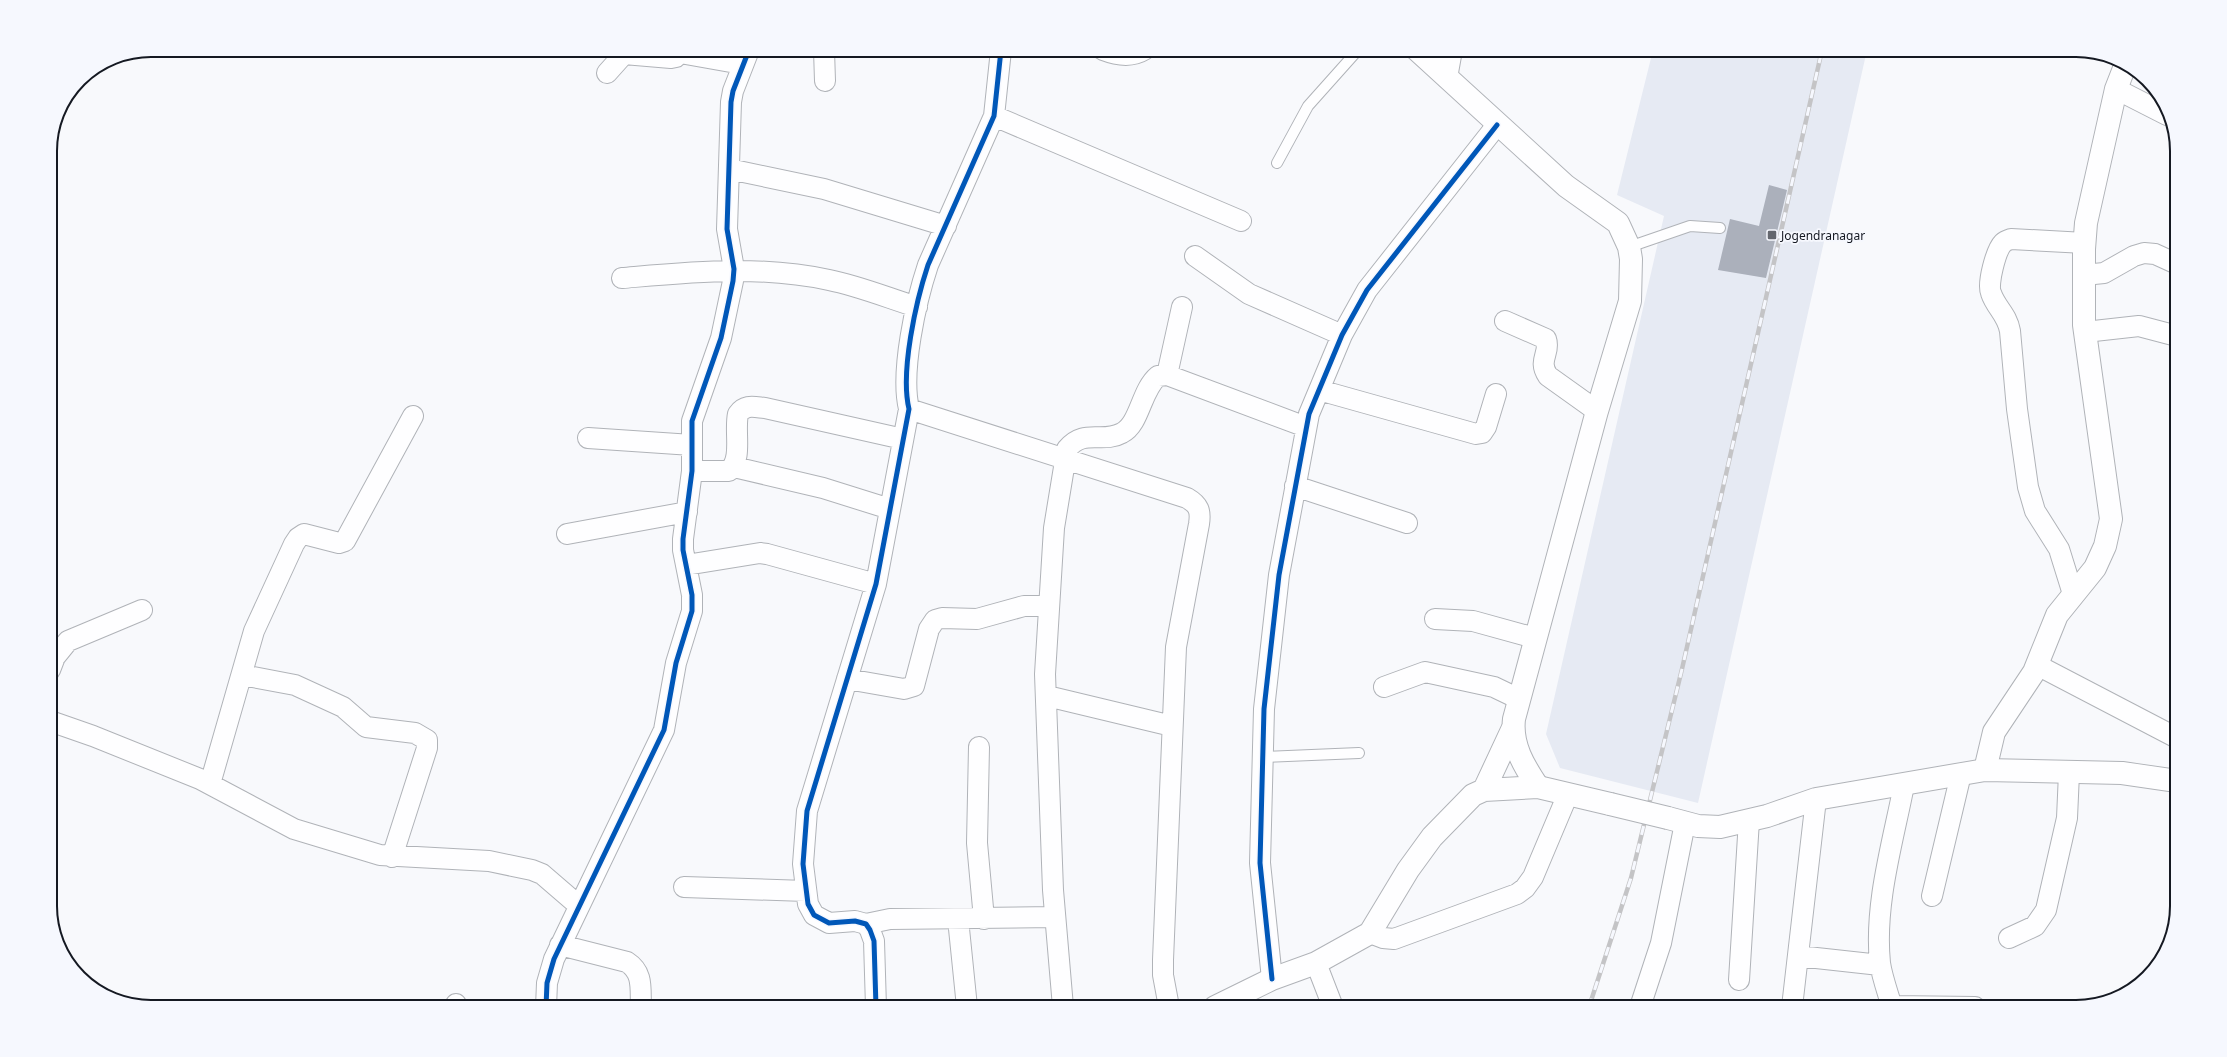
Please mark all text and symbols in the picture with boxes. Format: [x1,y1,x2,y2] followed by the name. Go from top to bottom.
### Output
[1780,227,1865,244] place label: Jogendranagar
[1766,229,1778,241] marker: Jogendranagar

